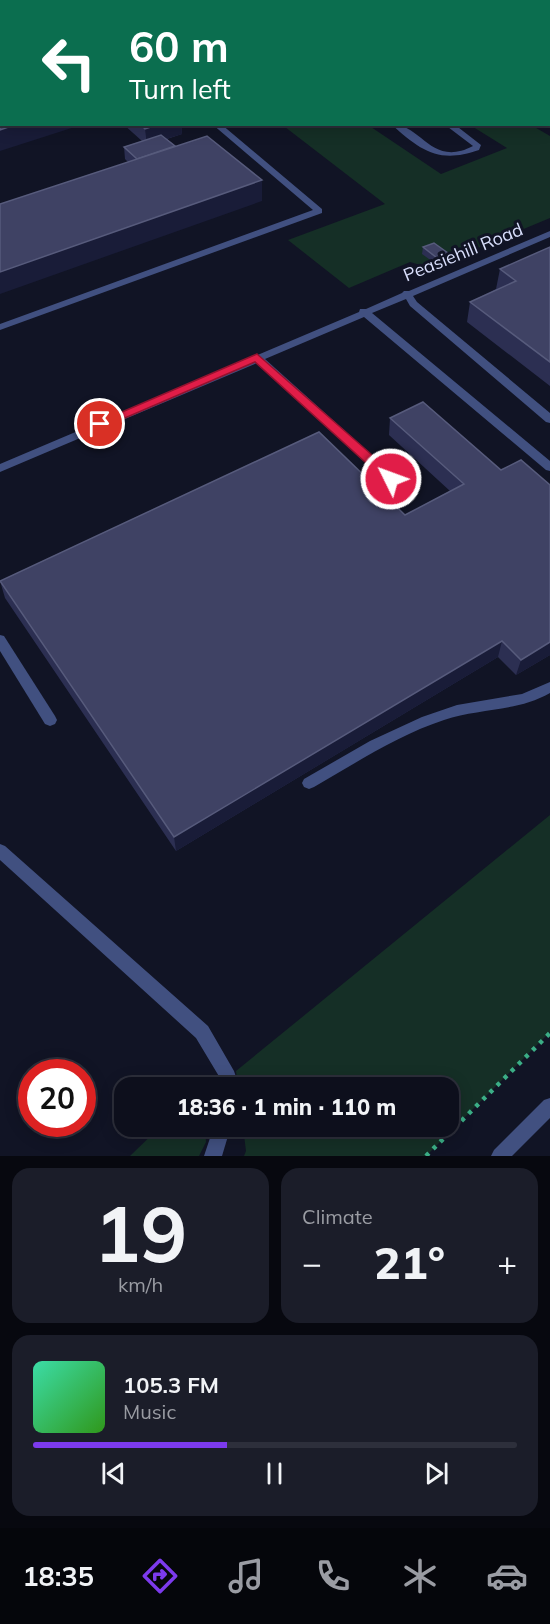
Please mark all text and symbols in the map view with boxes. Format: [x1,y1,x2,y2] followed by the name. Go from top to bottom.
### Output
[129,20,229,73] text: 60 m
[30,24,108,102] icon: left
[129,72,231,106] text: Turn left
[400,218,526,286] street label: Peasiehill Road
[74,398,125,449] pin
[83,407,116,440] icon: arrive
[359,447,423,511] position arrow
[18,1059,96,1137] speed limit sign: 20
[177,1093,396,1121] text: 18:36 · 1 min · 110 m
[94,1184,187,1282] text: 19
[302,1204,373,1229] text: Climate
[374,1234,445,1290] text: 21°
[302,1242,322,1283] text: −
[497,1242,517,1283] text: +
[118,1272,163,1297] text: km/h
[123,1371,219,1399] text: 105.3 FM
[123,1399,176,1424] text: Music
[97,1457,130,1490] icon: previous
[258,1457,291,1490] icon: pause
[420,1457,453,1490] icon: next
[139,1555,181,1597] icon: directions
[225,1555,267,1597] icon: music
[312,1555,354,1597] icon: phone
[399,1555,441,1597] icon: climate
[486,1555,528,1597] icon: car
[22,1559,94,1593] text: 18:35

